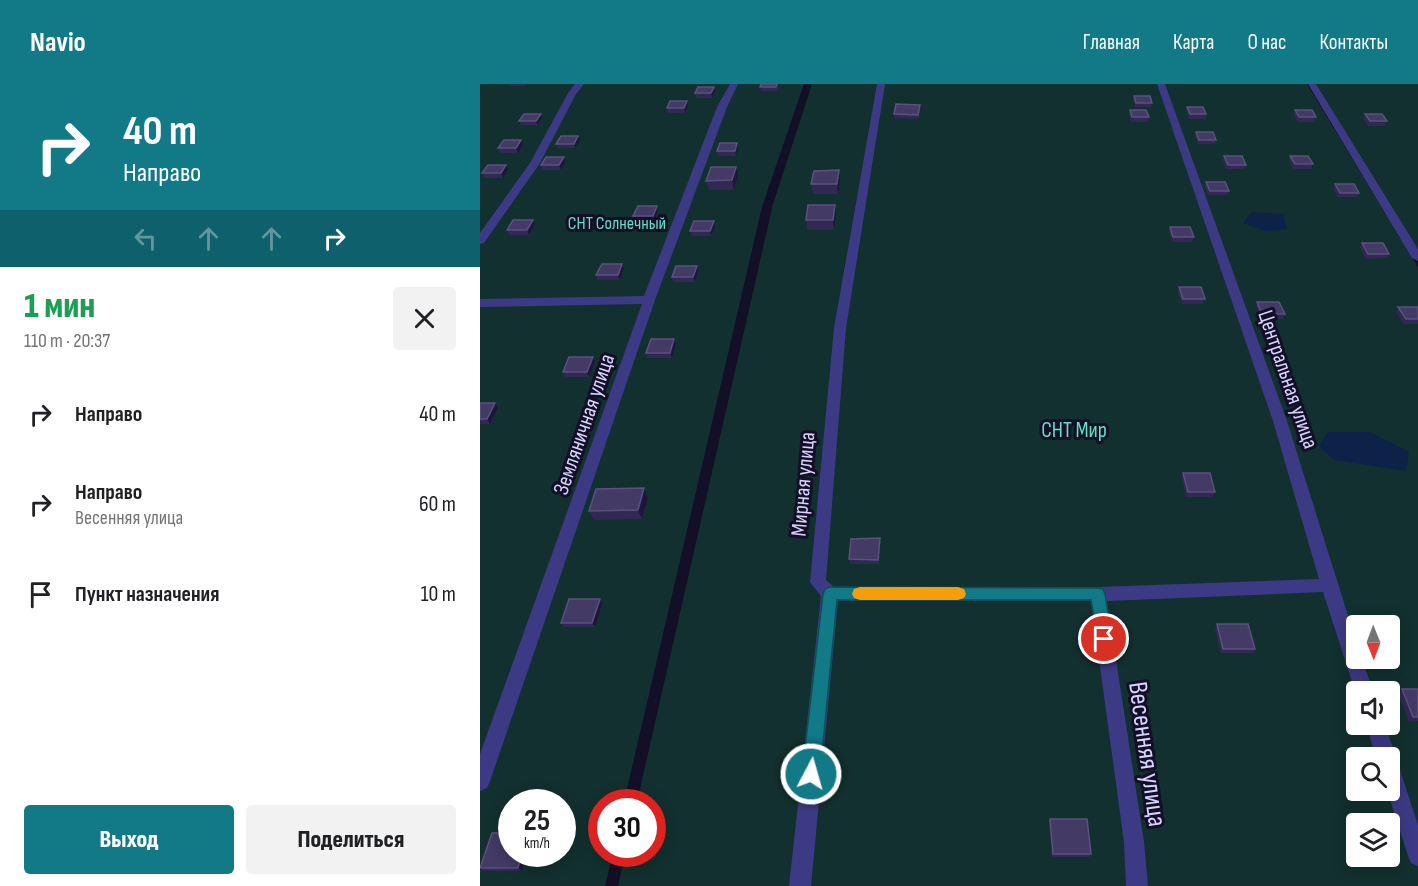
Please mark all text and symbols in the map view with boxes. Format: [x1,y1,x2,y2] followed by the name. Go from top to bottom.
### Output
[30,26,86,59] text: Navio
[1083,30,1140,55] text: Главная
[1173,30,1214,55] text: Карта
[1247,30,1286,55] text: О нас
[1319,30,1388,55] text: Контакты
[123,106,197,157] text: 40 m
[24,108,102,186] icon: right
[123,157,201,189] text: Направо
[568,213,666,234] park label: СНТ Солнечный
[129,222,162,255] icon: left
[192,222,225,255] icon: ahead
[255,222,288,255] icon: ahead
[318,222,351,255] icon: right
[24,285,95,328] text: 1 мин
[393,287,456,350] button: close
[1251,307,1324,452] street label: Центральная улица
[24,329,110,353] text: 110 m · 20:37
[548,350,621,499] street label: Земляничная улица
[24,398,57,431] icon: right
[75,401,142,428] text: Направо
[419,401,456,428] text: 40 m
[1041,417,1107,444] park label: СНТ Мир
[785,431,822,538] street label: Мирная улица
[75,479,142,506] text: Направо
[24,488,57,521] icon: right
[419,491,456,518] text: 60 m
[75,506,183,530] text: Весенняя улица
[24,578,57,611] icon: arrive
[75,581,219,608] text: Пункт назначения
[421,581,456,608] text: 10 m
[1078,613,1129,664] pin
[1346,615,1400,669] north arrow
[1346,615,1400,867] map controls
[1087,622,1120,655] icon: arrive
[1121,680,1173,829] street label: Весенняя улица
[1346,681,1400,735] button: sound
[779,742,843,806] position arrow
[1346,747,1400,801] button: search
[588,789,666,867] speed limit sign: 30
[524,803,550,839] text: 25
[24,805,234,874] button: Выход
[246,805,456,874] button: Поделиться
[1346,813,1400,867] button: layers
[524,834,550,853] text: km/h

